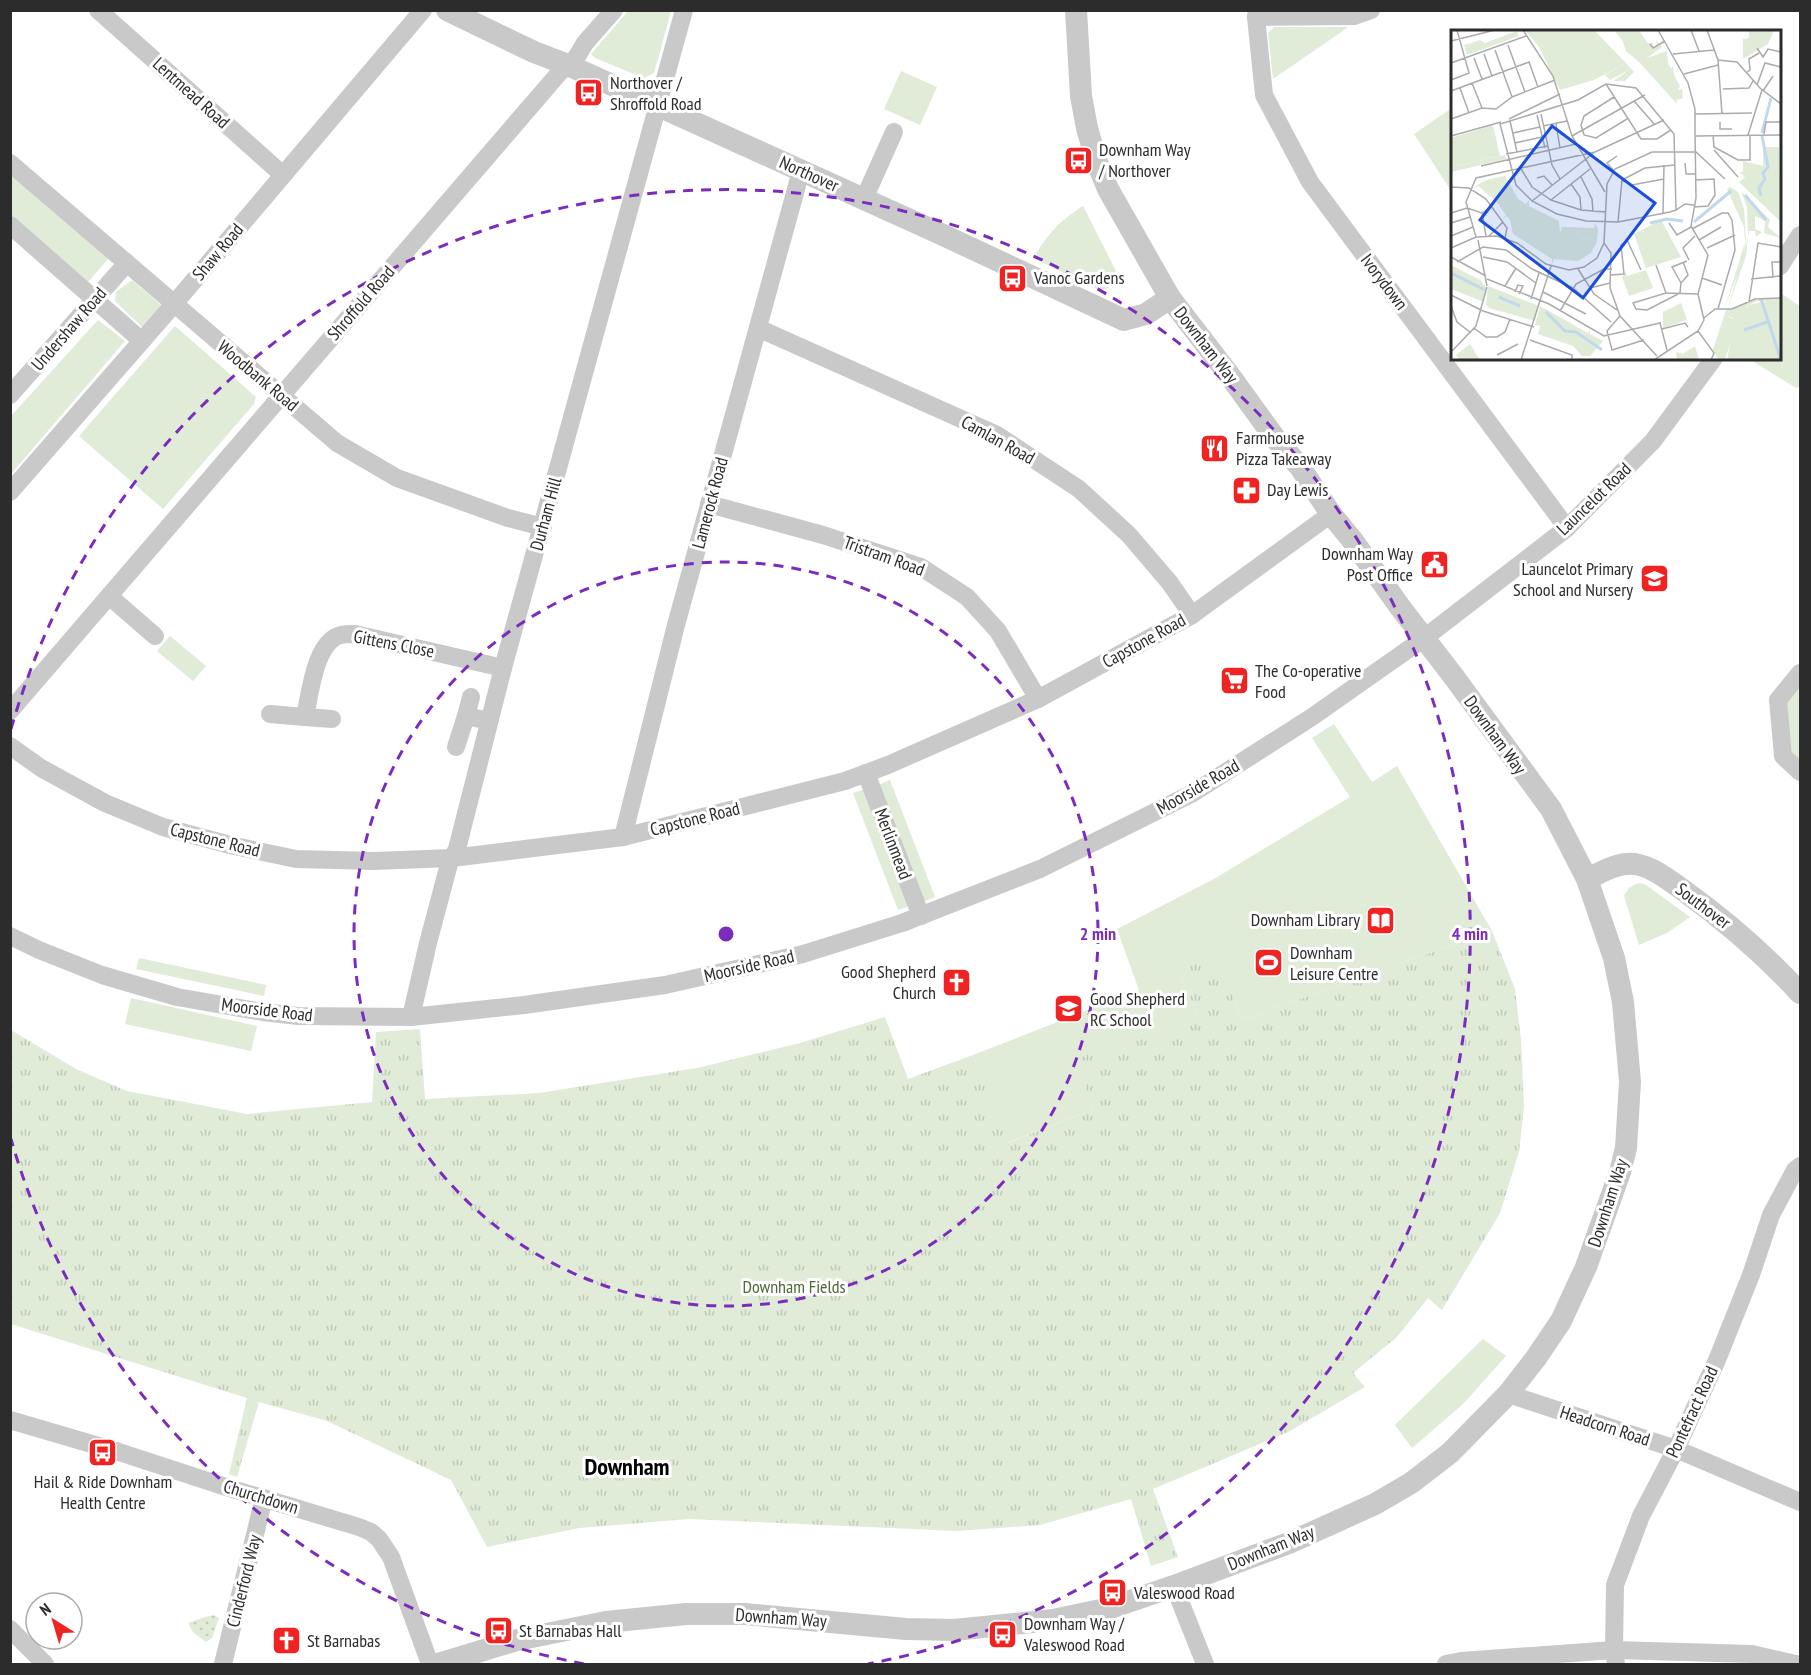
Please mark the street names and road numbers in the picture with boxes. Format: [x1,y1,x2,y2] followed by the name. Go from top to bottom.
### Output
[148,52,235,133] street label: Lentmead Road
[776,150,843,197] street label: Northover
[187,218,248,285] street label: Shaw Road
[1356,249,1413,314] street label: Ivorydown
[322,261,399,345] street label: Shroffold Road
[26,282,111,375] street label: Undershaw Road
[1169,302,1244,388] street label: Downham Way
[213,335,304,416] street label: Woodbank Road
[957,410,1039,469] street label: Camlan Road
[686,455,733,551] street label: Lamerock Road
[1551,457,1636,540] street label: Launcelot Road
[525,474,567,553] street label: Durham Hill
[840,530,928,581] street label: Tristram Road
[1098,608,1189,673] street label: Capstone Road
[352,624,436,663] street label: Gittens Close
[1459,691,1532,779] street label: Downham Way
[1152,754,1243,819] street label: Moorside Road
[648,796,742,841] street label: Capstone Road
[869,805,917,882] street label: Merlinmead
[168,817,262,862] street label: Capstone Road
[1671,877,1735,934] street label: Southover
[702,944,796,987] street label: Moorside Road
[220,993,314,1027] street label: Moorside Road
[1582,1156,1633,1250] street label: Downham Way
[1660,1362,1723,1461] street label: Pontefract Road
[1557,1400,1653,1451] street label: Headcorn Road
[221,1474,301,1519] street label: Churchdown
[1224,1520,1318,1575] street label: Downham Way
[221,1532,266,1629] street label: Cinderford Way
[735,1603,828,1632] street label: Downham Way

